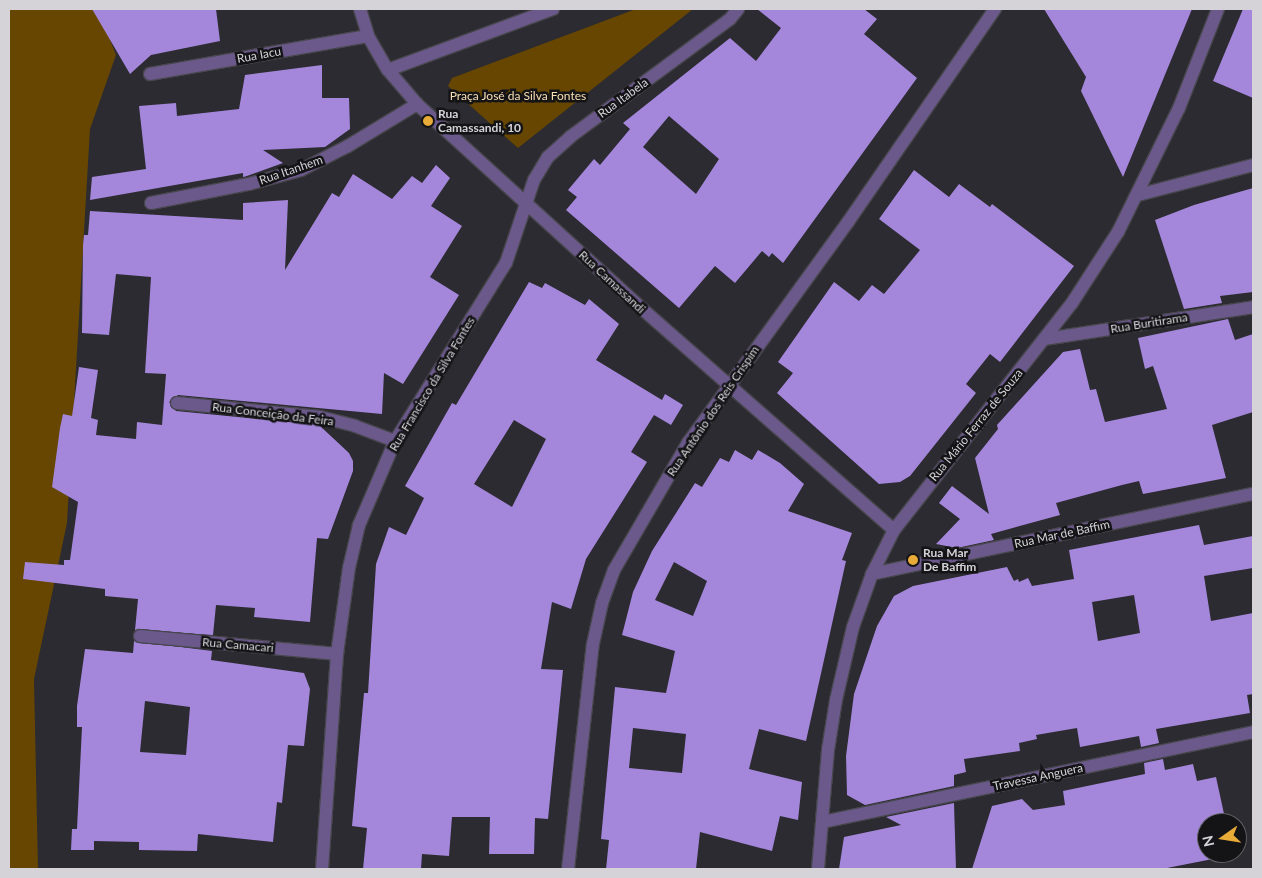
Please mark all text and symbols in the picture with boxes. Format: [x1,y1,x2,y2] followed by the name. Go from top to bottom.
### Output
[236,44,282,66] street label: Rua Iacu
[595,75,651,121] street label: Rua Itabela
[450,89,586,103] park label: Praça José da Silva Fontes
[438,107,521,135] place label: Rua Camassandi, 10
[422,115,434,127] marker: Rua Camassandi, 10
[257,152,325,188] street label: Rua Itanhem
[576,248,648,316] street label: Rua Camassandi
[1109,310,1189,336] street label: Rua Buritirama
[386,314,478,454] street label: Rua Francisco da Silva Fontes
[664,343,762,479] street label: Rua Antônio dos Reis Crispim
[926,366,1026,484] street label: Rua Mário Ferraz de Souza
[211,399,335,429] street label: Rua Conceição da Feira
[1013,517,1111,551] street label: Rua Mar de Baffim
[923,546,976,574] place label: Rua Mar De Baffim
[907,554,919,566] marker: Rua Mar De Baffim
[202,635,274,655] street label: Rua Camacari
[992,760,1084,794] street label: Travessa Anguera
[1197,813,1247,863] north arrow
[1198,834,1217,848] text: N

